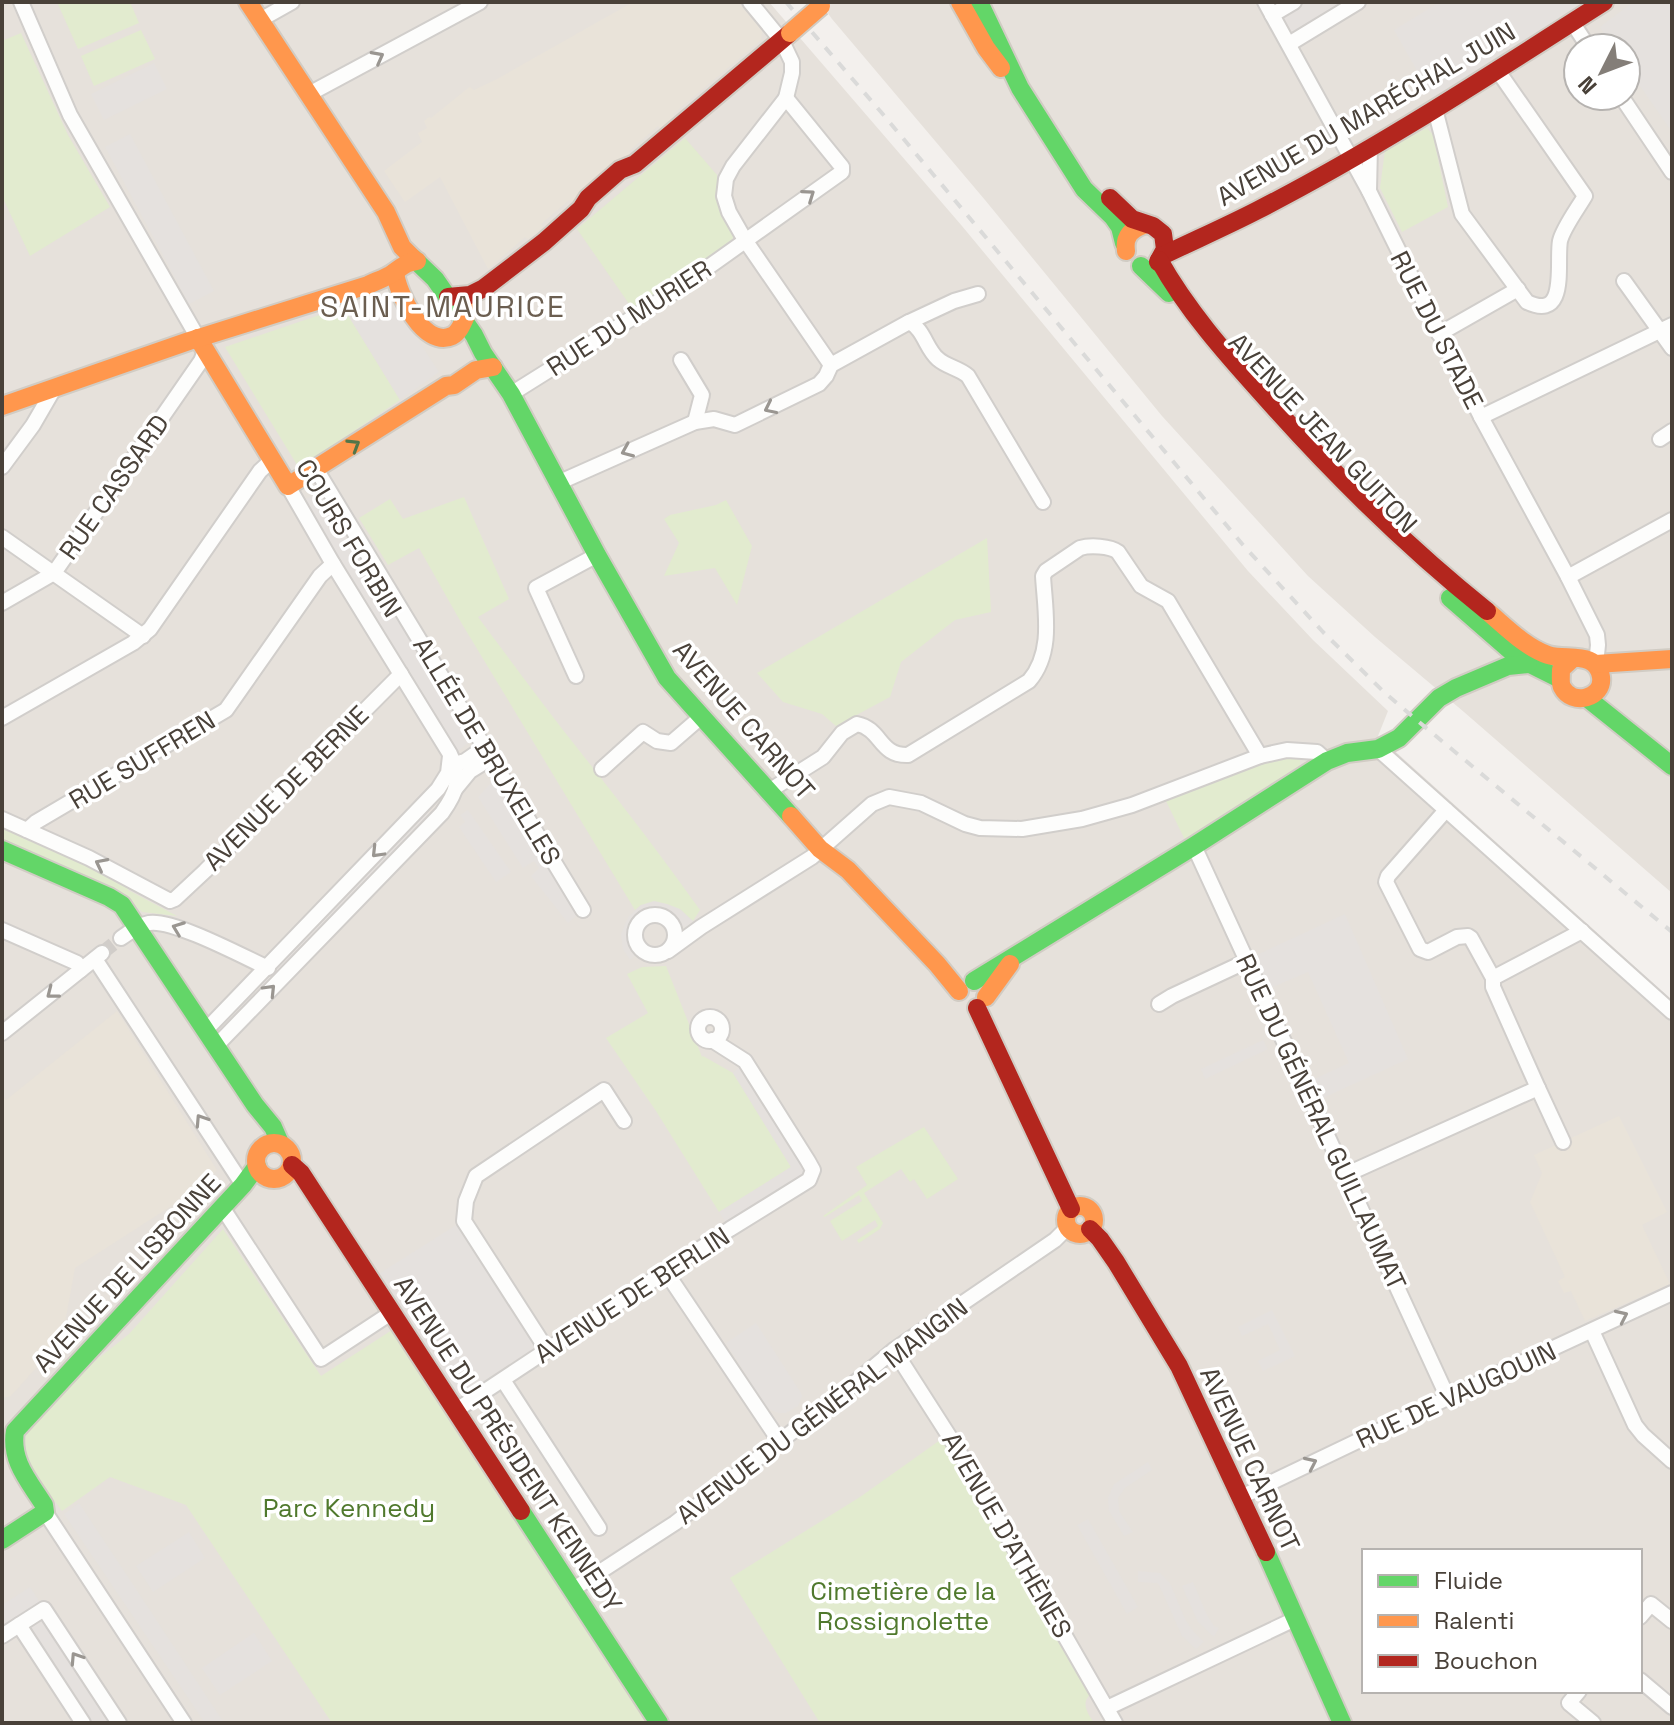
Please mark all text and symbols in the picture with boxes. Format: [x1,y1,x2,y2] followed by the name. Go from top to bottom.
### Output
[1210,14,1522,214] street label: AVENUE DU MARÉCHAL JUIN
[1562,32,1642,112] north arrow
[369,51,384,66] one-way arrow
[1572,71,1602,100] text: N
[800,190,815,205] one-way arrow
[1383,245,1491,415] street label: RUE DU STADE
[540,252,718,384] street label: RUE DU MURIER
[320,287,566,326] district label: SAINT-MAURICE
[1221,326,1425,540] street label: AVENUE JEAN GUITON
[763,398,778,414] one-way arrow
[51,408,177,566] street label: RUE CASSARD
[345,439,360,454] one-way arrow
[621,442,635,458] one-way arrow
[288,453,410,623] street label: COURS FORBIN
[405,631,569,871] street label: ALLÉE DE BRUXELLES
[666,633,822,807] street label: AVENUE CARNOT
[196,698,376,878] street label: AVENUE DE BERNE
[63,703,221,817] street label: RUE SUFFREN
[372,843,387,857] one-way arrow
[95,859,110,874] one-way arrow
[172,921,186,938] one-way arrow
[1228,948,1414,1296] street label: RUE DU GÉNÉRAL GUILLAUMAT
[47,983,61,998] one-way arrow
[261,985,276,999] one-way arrow
[195,1114,210,1128] one-way arrow
[26,1166,228,1380] street label: AVENUE DE LISBONNE
[528,1219,736,1371] street label: AVENUE DE BERLIN
[386,1269,630,1619] street label: AVENUE DU PRÉSIDENT KENNEDY
[669,1290,975,1532] street label: AVENUE DU GÉNÉRAL MANGIN
[1614,1310,1629,1326] one-way arrow
[1351,1334,1561,1456] street label: RUE DE VAUGOUIN
[1192,1361,1308,1557] street label: AVENUE CARNOT
[934,1426,1080,1644] street label: AVENUE D'ATHÈNES
[1303,1457,1318,1473] one-way arrow
[263,1491,435,1525] park label: Parc Kennedy
[1362,1549,1642,1693] legend
[1434,1565,1503,1596] text: Fluide
[810,1574,996,1638] park label: Cimetière de la Rossignolette
[1434,1605,1514,1636] text: Ralenti
[1434,1645,1538,1676] text: Bouchon
[71,1652,86,1666] one-way arrow

